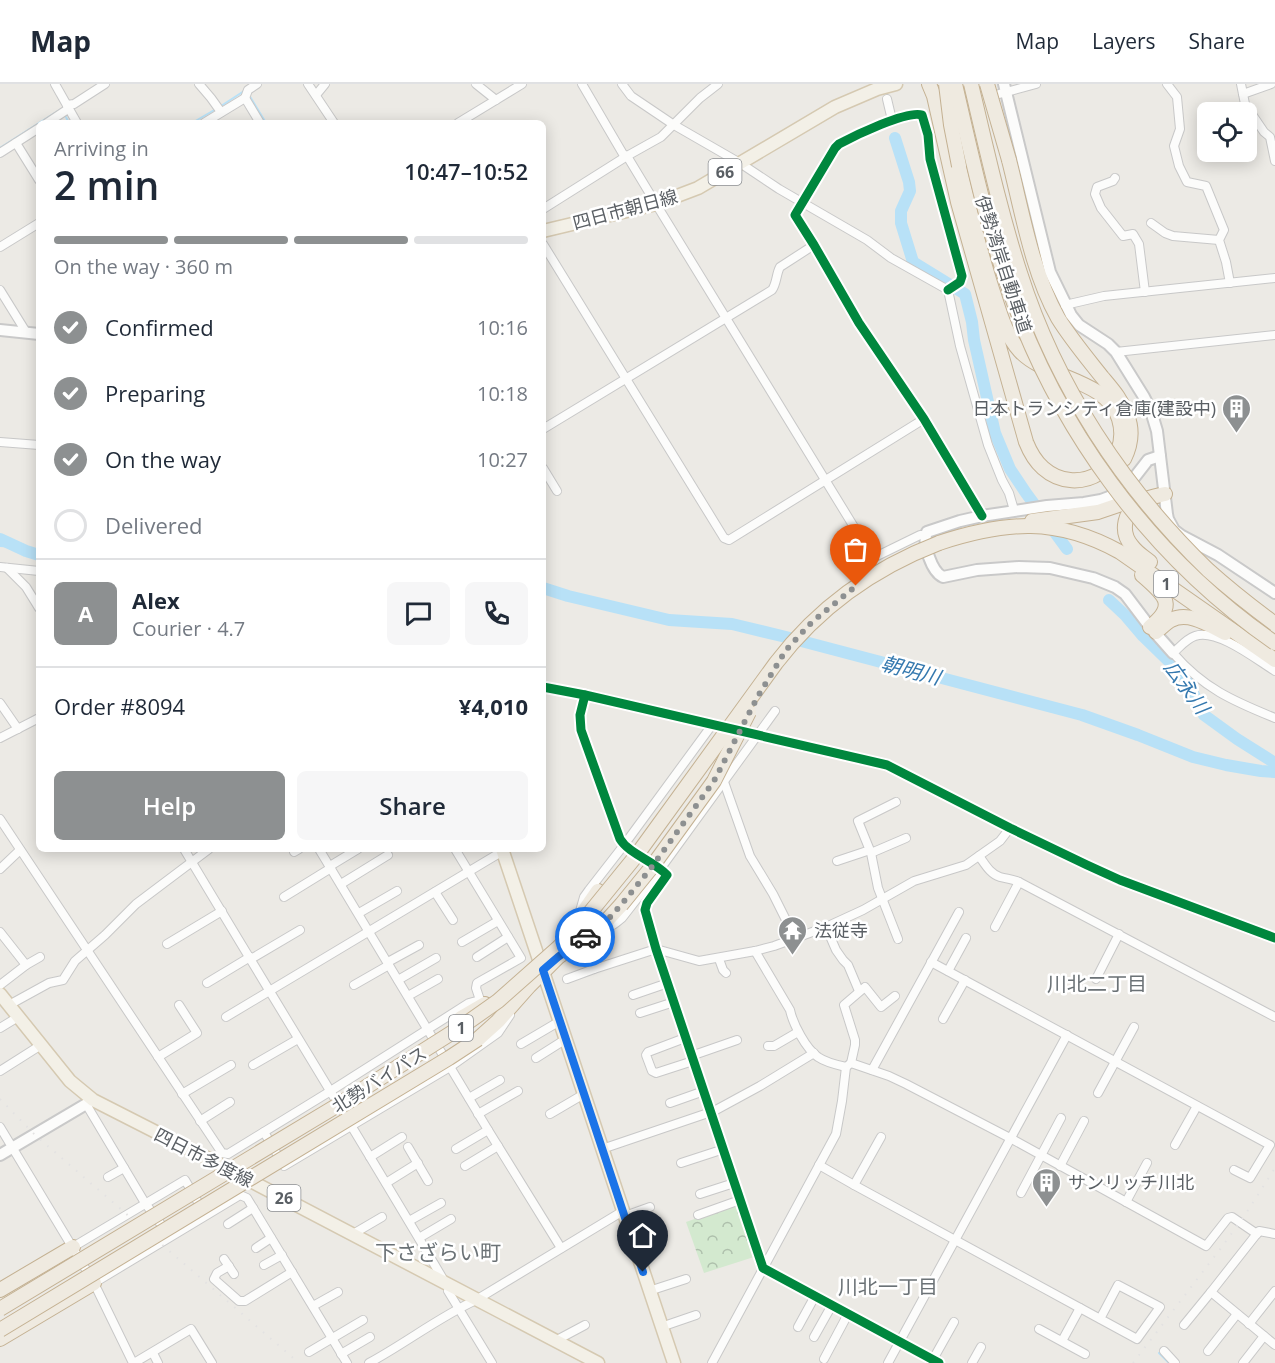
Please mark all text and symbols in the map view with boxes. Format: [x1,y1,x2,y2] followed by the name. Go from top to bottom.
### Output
[30,22,91,60] text: Map
[1016,27,1059,55] text: Map
[1092,27,1156,55] text: Layers
[1189,27,1245,55] text: Share
[1197,102,1257,162] map controls
[1197,102,1257,162] button: locate
[54,135,149,162] text: Arriving in
[404,156,528,186] text: 10:47–10:52
[54,158,159,211] text: 2 min
[708,159,742,185] road number: 66
[570,183,680,235] street label: 四日市朝日線
[970,192,1038,336] street label: 伊勢湾岸自動車道
[54,253,233,280] text: On the way · 360 m
[54,311,87,344] icon: check
[105,312,214,342] text: Confirmed
[477,314,528,341] text: 10:16
[54,377,87,410] icon: check
[105,378,205,408] text: Preparing
[477,380,528,407] text: 10:18
[1221,392,1253,434] building icon: 日本トランシティ倉庫(建設中)
[972,396,1216,420] place label: 日本トランシティ倉庫(建設中)
[54,443,87,476] icon: check
[105,444,221,474] text: On the way
[477,446,528,473] text: 10:27
[105,510,203,540] text: Delivered
[830,524,881,586] pin
[839,533,872,566] icon: bag
[1154,571,1178,597] road number: 1
[387,582,450,645] button: chat
[465,582,528,645] button: phone
[132,585,180,615] text: Alex
[78,598,93,628] text: A
[132,615,245,642] text: Courier · 4.7
[879,649,945,691] water label: 朝明川
[1158,655,1217,721] water label: 広永川
[54,691,185,721] text: Order #8094
[459,691,528,721] text: ¥4,010
[54,771,285,840] button: Help
[297,771,528,840] button: Share
[555,907,615,967] courier
[777,914,809,956] temple icon: 法従寺
[814,918,868,942] place label: 法従寺
[569,921,602,954] icon: car
[1047,970,1147,997] district label: 川北二丁目
[449,1015,473,1041] road number: 1
[327,1040,431,1118] street label: 北勢バイパス
[150,1122,258,1192] street label: 四日市多度線
[1031,1166,1063,1208] building icon: サンリッチ川北
[1068,1170,1194,1194] place label: サンリッチ川北
[268,1185,300,1211] road number: 26
[617,1210,668,1272] pin
[626,1219,659,1252] icon: home
[375,1238,501,1266] district label: 下さざらい町
[838,1273,938,1300] district label: 川北一丁目

